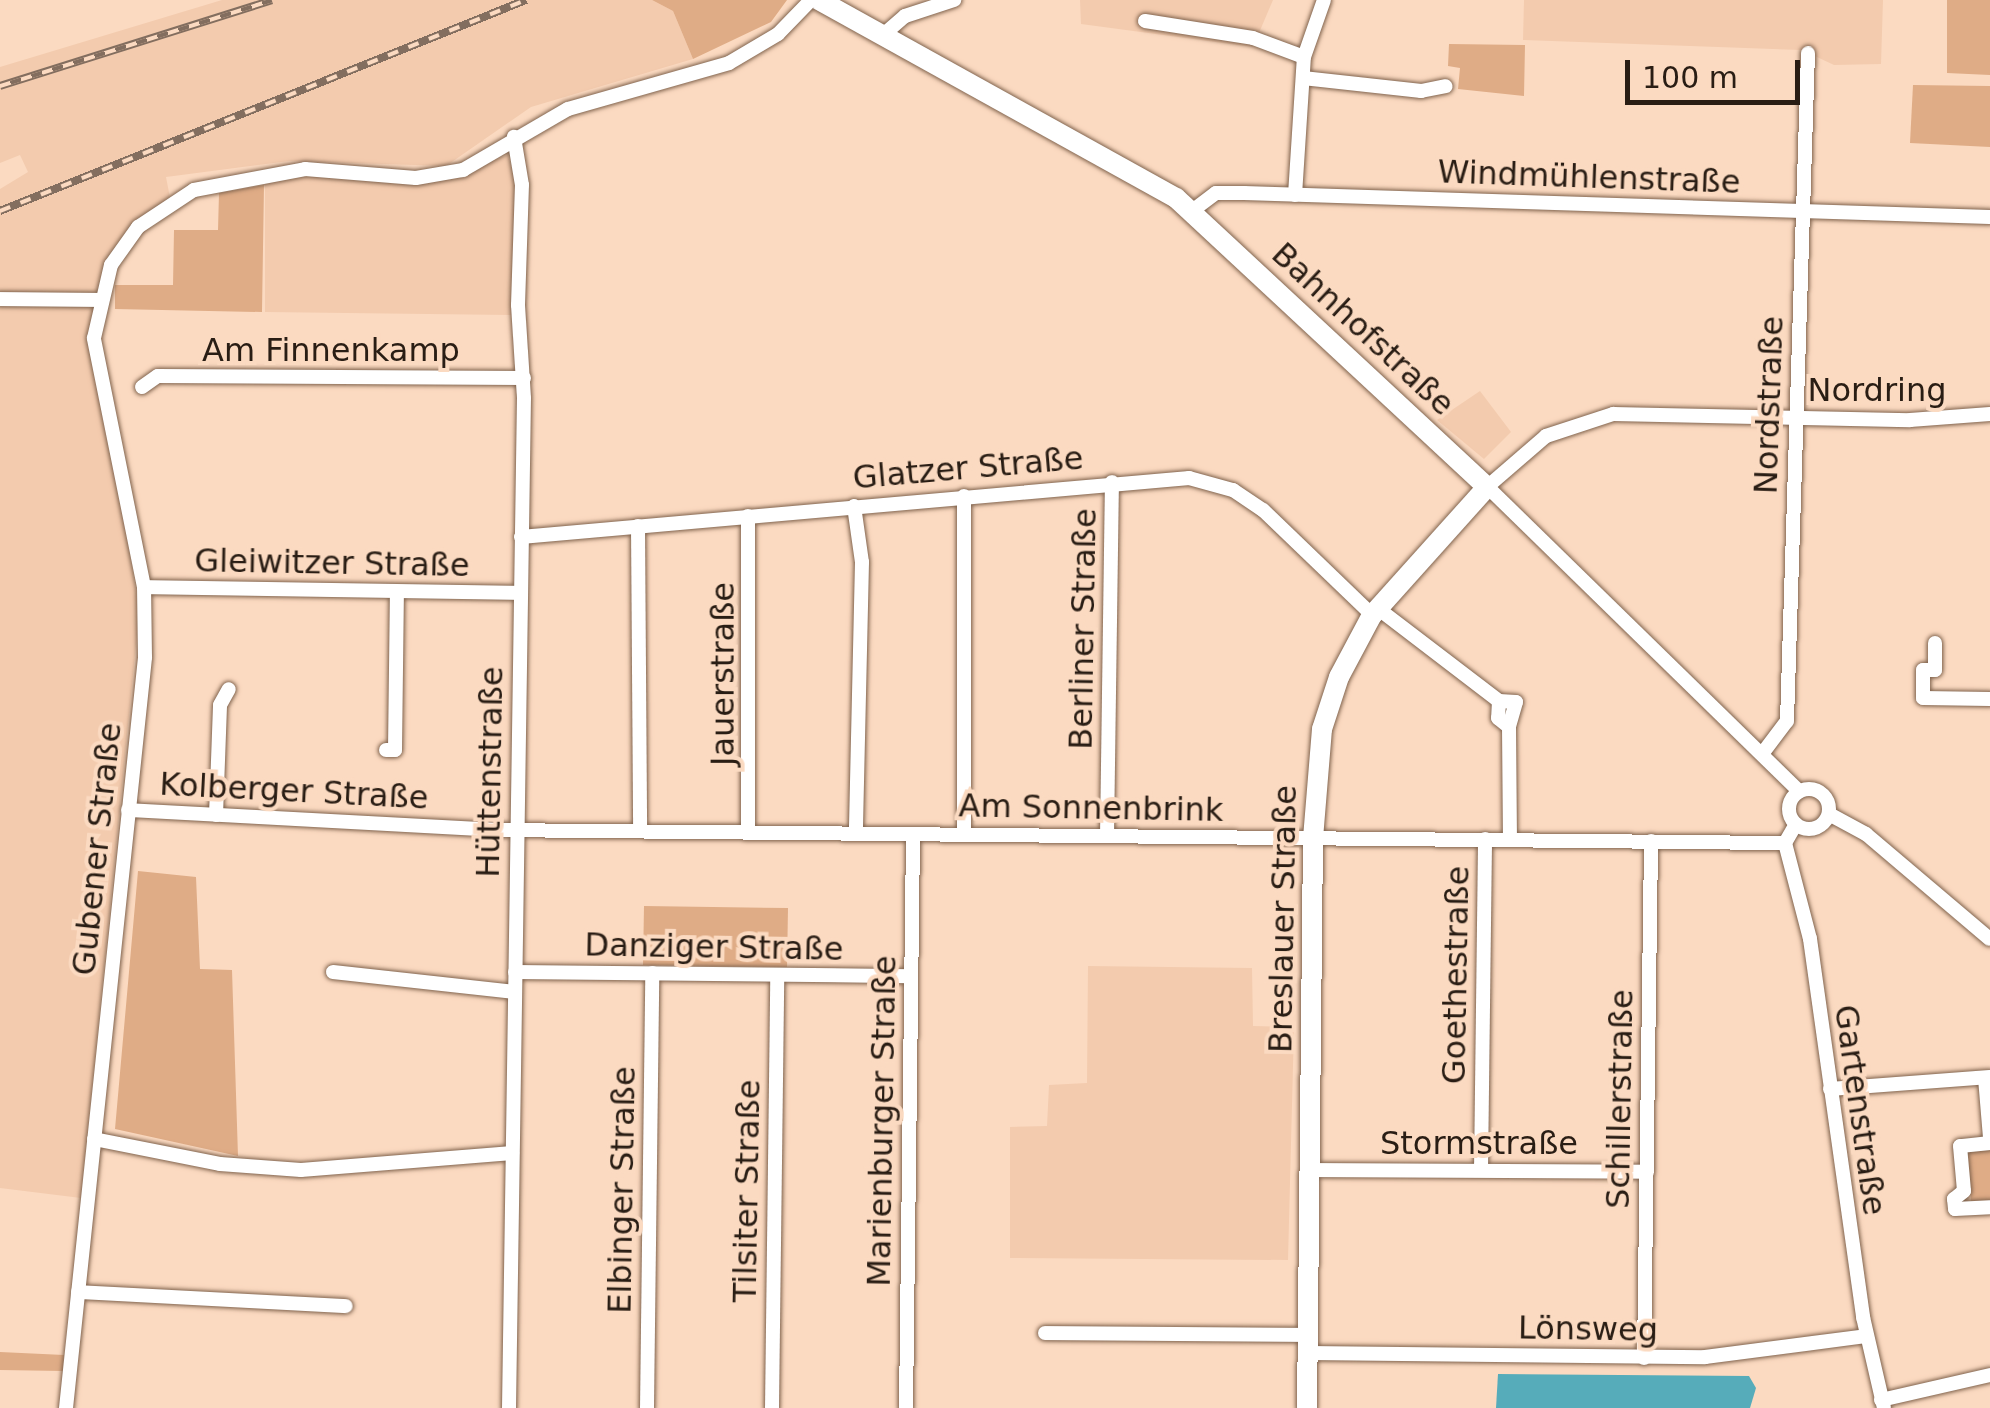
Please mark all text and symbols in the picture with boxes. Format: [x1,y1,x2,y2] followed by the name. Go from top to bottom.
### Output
[1630,40,1805,102] scale bar
[1642,60,1738,95] text: 100 m
[1437,153,1741,201] street label: Windmühlenstraße
[1264,235,1462,423] street label: Bahnhofstraße
[1747,315,1791,495] street label: Nordstraße
[202,331,460,369] street label: Am Finnenkamp
[1807,371,1947,409] street label: Nordring
[851,439,1085,497] street label: Glatzer Straße
[1062,508,1104,750] street label: Berliner Straße
[194,541,470,585] street label: Gleiwitzer Straße
[704,582,742,766] street label: Jauerstraße
[469,666,511,878] street label: Hüttenstraße
[65,721,129,977] street label: Gubener Straße
[159,765,429,817] street label: Kolberger Straße
[1261,785,1305,1053] street label: Breslauer Straße
[958,786,1224,830] street label: Am Sonnenbrink
[1435,865,1477,1085] street label: Goethestraße
[584,926,844,968] street label: Danziger Straße
[860,955,904,1287] street label: Marienburger Straße
[1599,989,1641,1209] street label: Schillerstraße
[1826,1002,1894,1218] street label: Gartenstraße
[601,1066,643,1314] street label: Elbinger Straße
[726,1079,768,1303] street label: Tilsiter Straße
[1380,1124,1578,1162] street label: Stormstraße
[1518,1309,1658,1349] street label: Lönsweg

